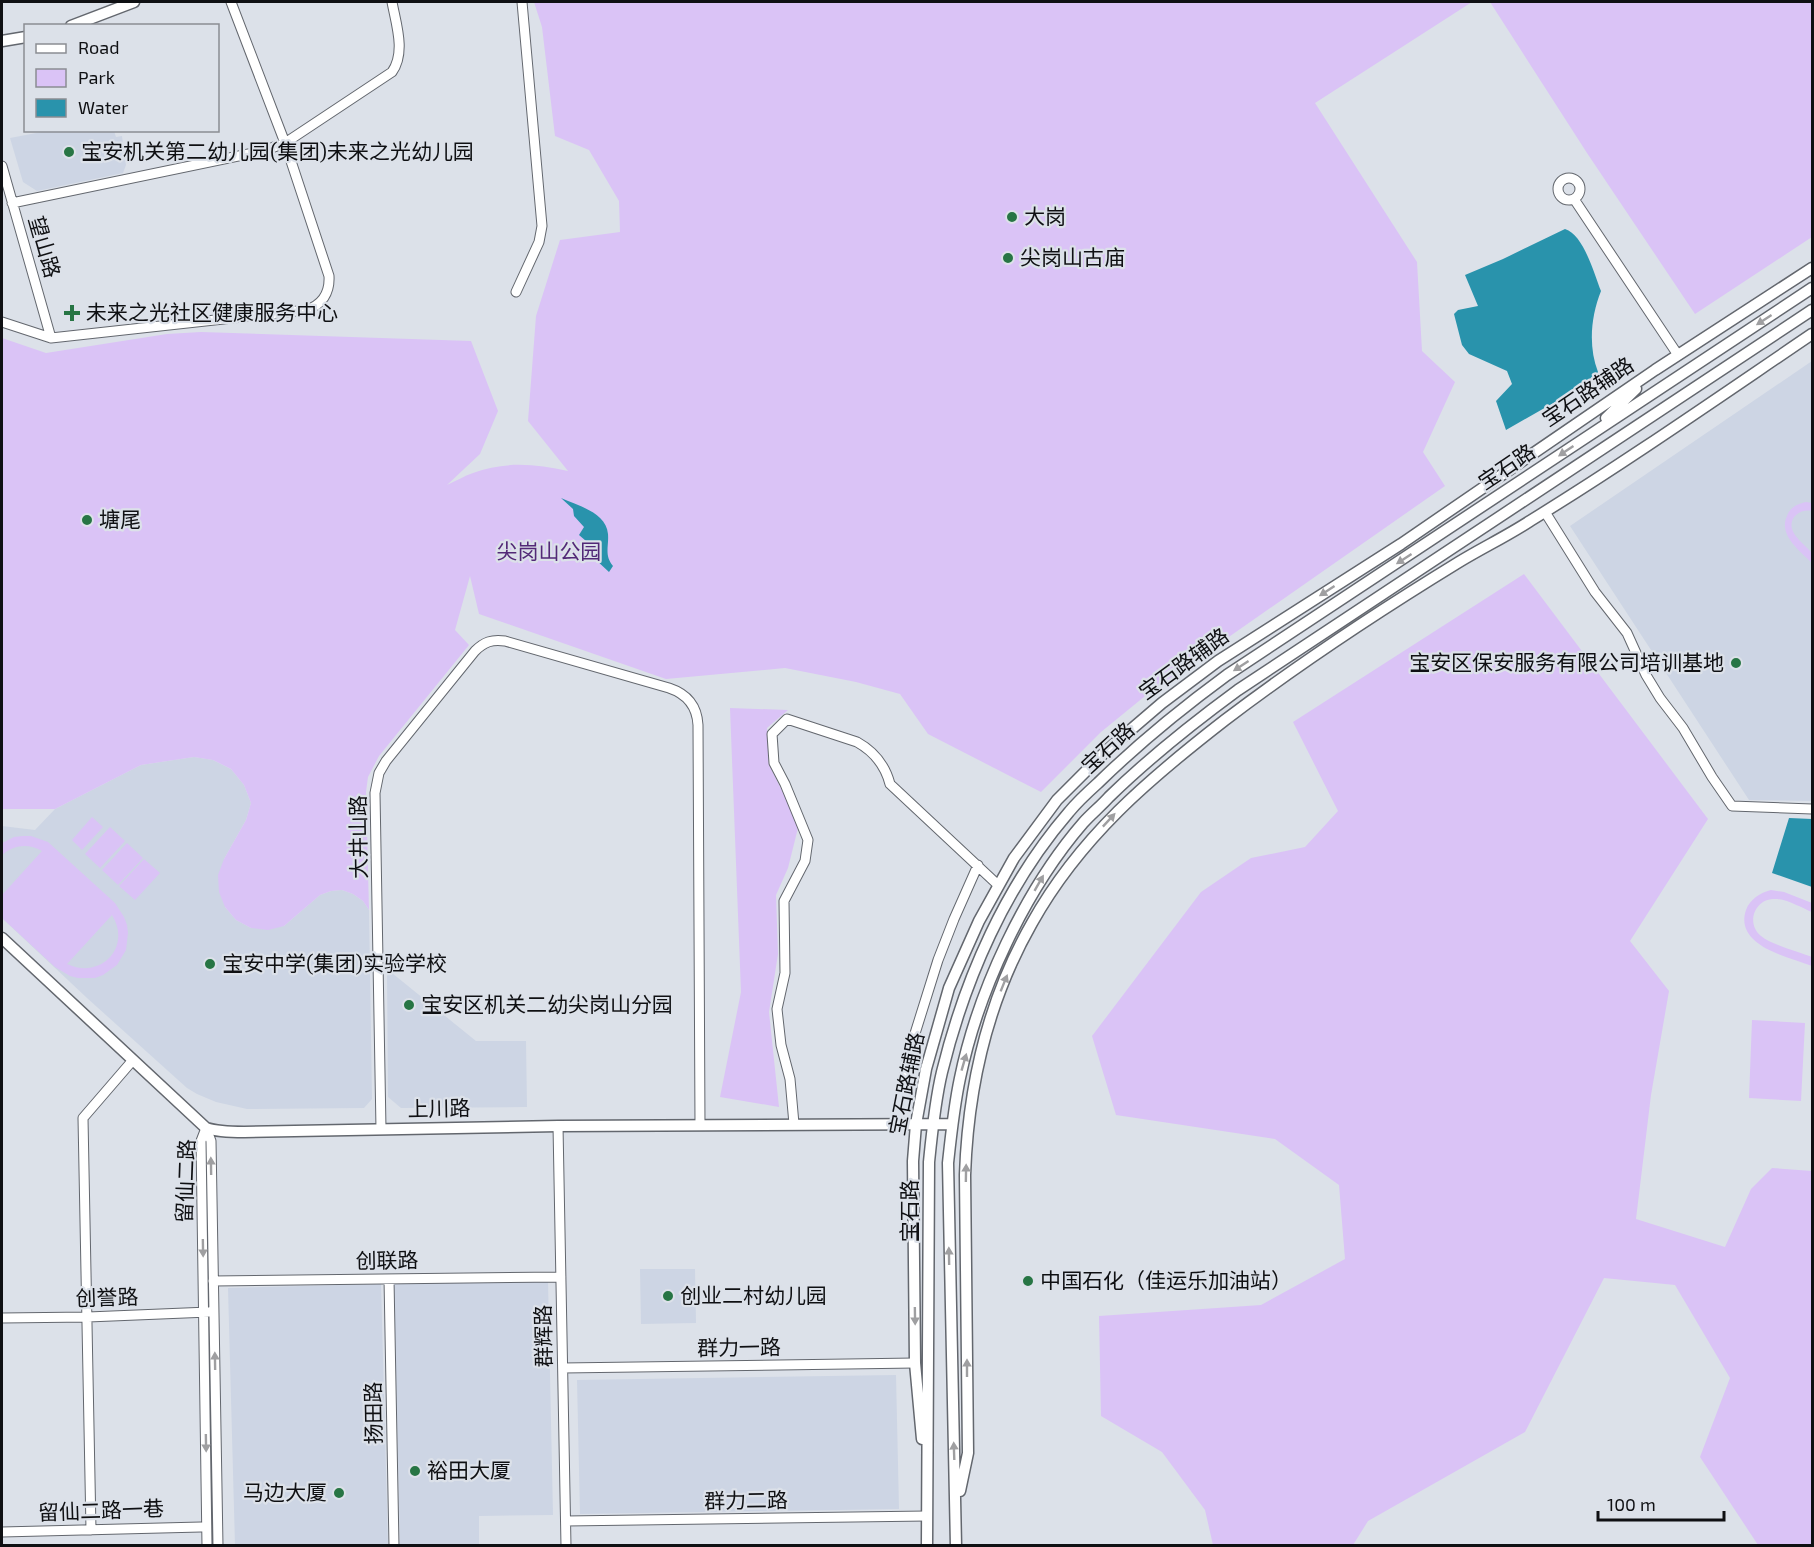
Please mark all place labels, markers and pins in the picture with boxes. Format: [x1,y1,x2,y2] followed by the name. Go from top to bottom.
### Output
[81,138,474,163] place label: 宝安机关第二幼儿园(集团)未来之光幼儿园
[62,145,76,159] marker: 宝安机关第二幼儿园(集团)未来之光幼儿园
[1024,203,1066,228] place label: 大岗
[1005,210,1019,224] marker: 大岗
[1020,244,1125,269] place label: 尖岗山古庙
[1001,251,1015,265] marker: 尖岗山古庙
[86,299,338,324] place label: 未来之光社区健康服务中心
[63,304,81,322] marker: 未来之光社区健康服务中心
[99,506,141,531] place label: 塘尾
[80,513,94,527] marker: 塘尾
[1409,649,1724,674] place label: 宝安区保安服务有限公司培训基地
[1729,656,1743,670] marker: 宝安区保安服务有限公司培训基地
[222,950,447,975] place label: 宝安中学(集团)实验学校
[203,957,217,971] marker: 宝安中学(集团)实验学校
[421,991,673,1016] place label: 宝安区机关二幼尖岗山分园
[402,998,416,1012] marker: 宝安区机关二幼尖岗山分园
[1040,1267,1292,1292] place label: 中国石化（佳运乐加油站）
[1021,1274,1035,1288] marker: 中国石化（佳运乐加油站）
[680,1282,827,1307] place label: 创业二村幼儿园
[661,1289,675,1303] marker: 创业二村幼儿园
[427,1457,511,1482] place label: 裕田大厦
[408,1464,422,1478] marker: 裕田大厦
[243,1479,327,1504] place label: 马边大厦
[332,1486,346,1500] marker: 马边大厦

